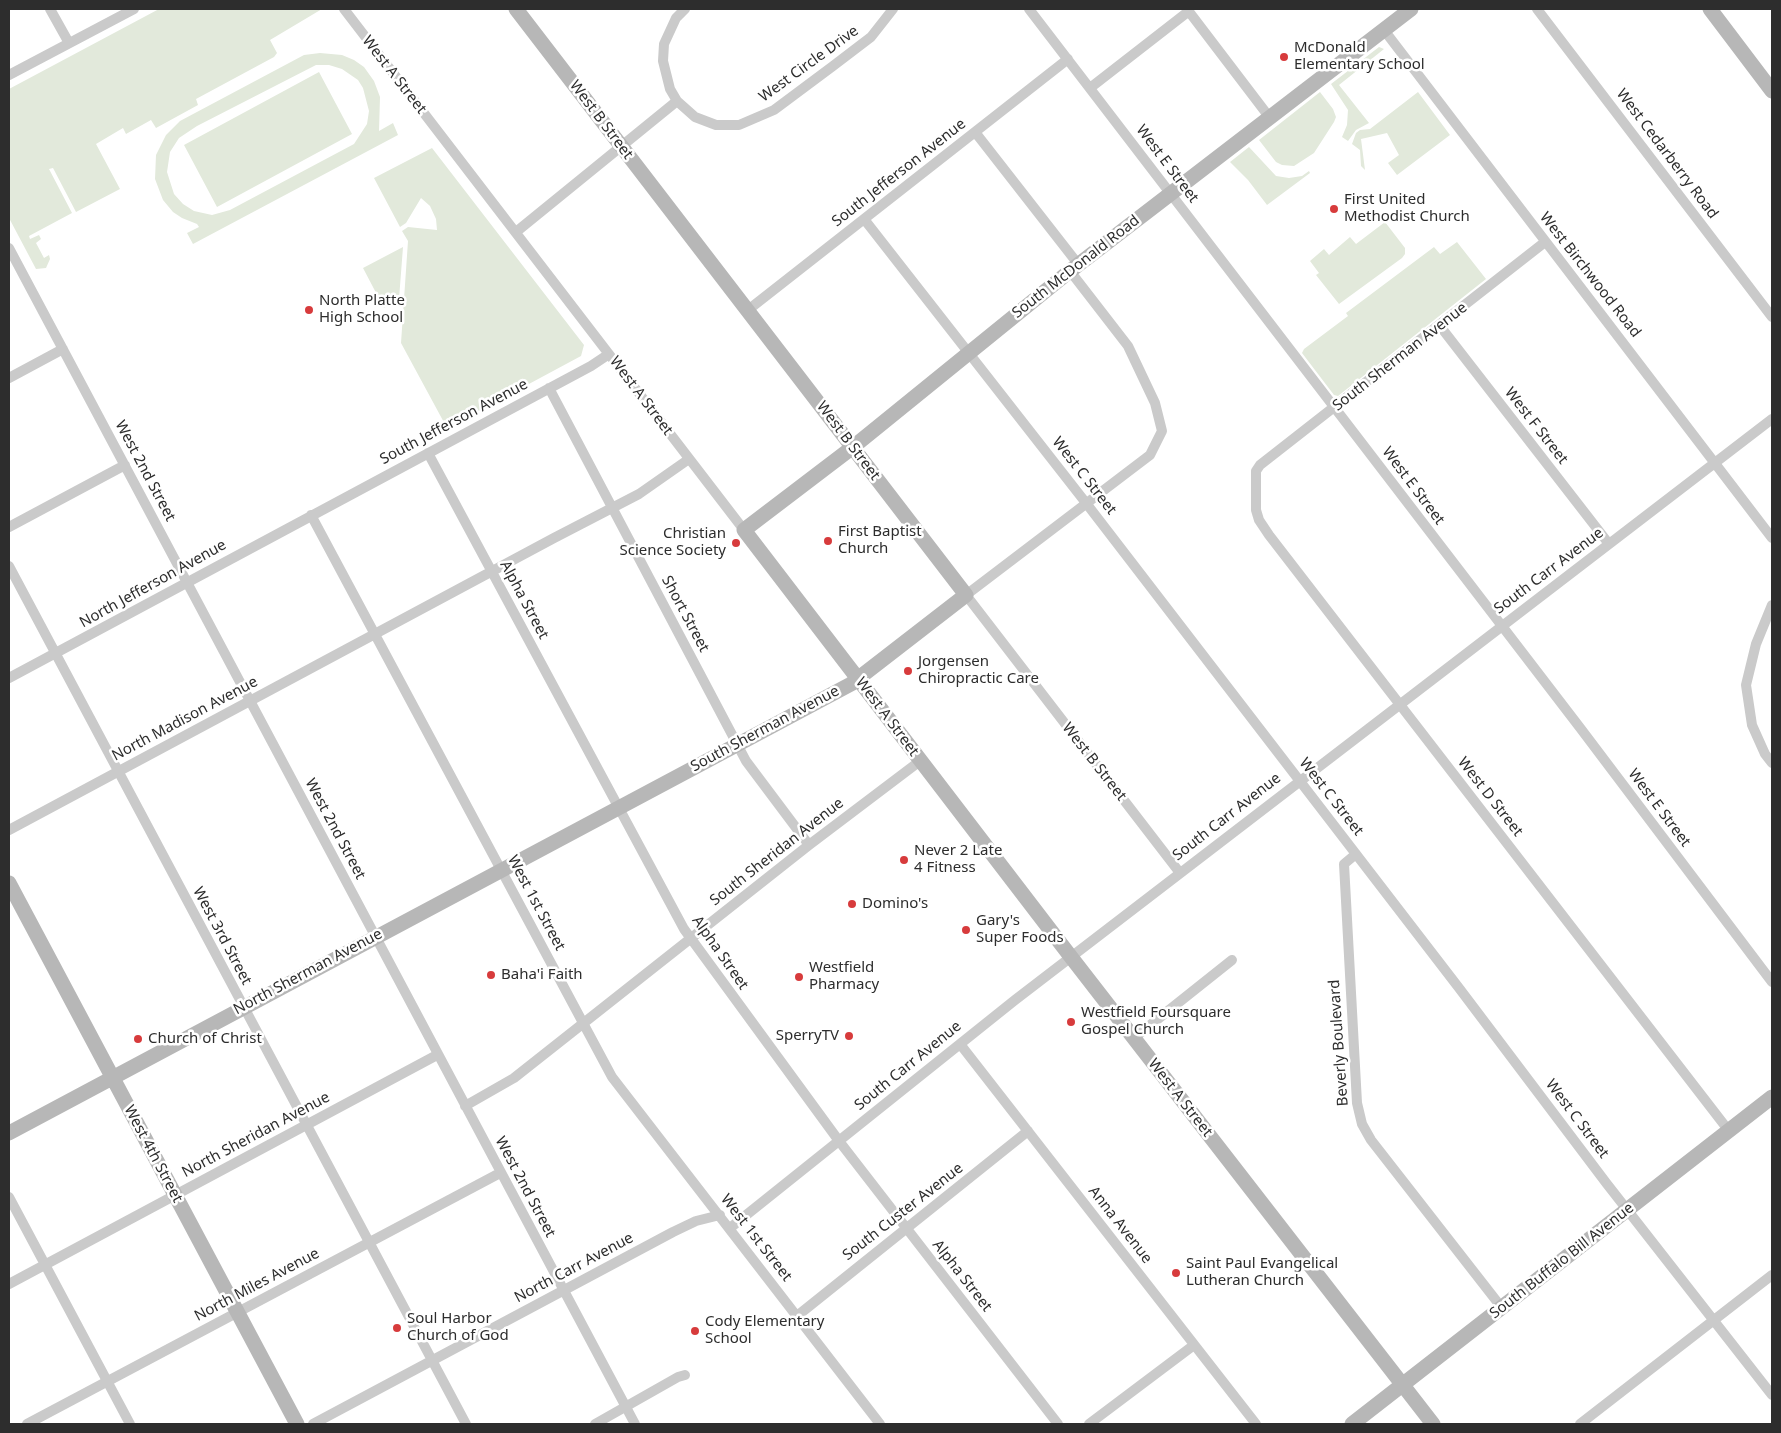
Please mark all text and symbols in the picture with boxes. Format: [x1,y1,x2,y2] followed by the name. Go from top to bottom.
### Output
[756,22,862,106] street label: West Circle Drive
[358,32,430,118] street label: West A Street
[1294,39,1425,74] place label: McDonald Elementary School
[1278,51,1290,63] marker: McDonald Elementary School
[565,77,637,163] street label: West B Street
[1612,85,1722,223] street label: West Cedarberry Road
[829,115,969,231] street label: South Jefferson Avenue
[1132,122,1202,206] street label: West E Street
[1344,191,1470,226] place label: First United Methodist Church
[1328,203,1340,215] marker: First United Methodist Church
[1536,209,1644,341] street label: West Birchwood Road
[1009,212,1143,322] street label: South McDonald Road
[319,292,405,327] place label: North Platte High School
[1329,299,1471,415] street label: South Sherman Avenue
[303,304,315,316] marker: North Platte High School
[606,353,676,439] street label: West A Street
[377,375,531,469] street label: South Jefferson Avenue
[1501,384,1571,468] street label: West F Street
[812,398,884,484] street label: West B Street
[111,418,179,524] street label: West 2nd Street
[1048,433,1120,519] street label: West C Street
[1378,444,1448,528] street label: West E Street
[838,523,922,558] place label: First Baptist Church
[1491,524,1607,618] street label: South Carr Avenue
[620,525,726,560] place label: Christian Science Society
[822,535,834,547] marker: First Baptist Church
[77,536,229,632] street label: North Jefferson Avenue
[730,537,742,549] marker: Christian Science Society
[496,558,552,642] street label: Alpha Street
[657,573,713,655] street label: Short Street
[918,653,1039,688] place label: Jorgensen Chiropractic Care
[902,665,914,677] marker: Jorgensen Chiropractic Care
[109,673,261,765] street label: North Madison Avenue
[852,674,922,760] street label: West A Street
[688,682,842,776] street label: South Sherman Avenue
[1058,719,1130,805] street label: West B Street
[1295,754,1367,840] street label: West C Street
[1454,754,1526,840] street label: West D Street
[1624,766,1694,850] street label: West E Street
[1169,769,1285,865] street label: South Carr Avenue
[301,776,369,882] street label: West 2nd Street
[707,794,847,910] street label: South Sheridan Avenue
[914,842,1002,877] place label: Never 2 Late 4 Fitness
[503,852,569,954] street label: West 1st Street
[898,854,910,866] marker: Never 2 Late 4 Fitness
[189,884,255,988] street label: West 3rd Street
[862,895,928,913] place label: Domino's
[846,898,858,910] marker: Domino's
[976,912,1064,947] place label: Gary's Super Foods
[688,913,752,993] street label: Alpha Street
[960,924,972,936] marker: Gary's Super Foods
[231,925,385,1019] street label: North Sherman Avenue
[809,959,879,994] place label: Westfield Pharmacy
[501,966,583,984] place label: Baha'i Faith
[485,969,497,981] marker: Baha'i Faith
[793,971,805,983] marker: Westfield Pharmacy
[1326,979,1352,1107] street label: Beverly Boulevard
[1081,1004,1231,1039] place label: Westfield Foursquare Gospel Church
[1065,1016,1077,1028] marker: Westfield Foursquare Gospel Church
[851,1017,965,1115] street label: South Carr Avenue
[776,1027,839,1045] place label: SperryTV
[148,1030,262,1048] place label: Church of Christ
[843,1030,855,1042] marker: SperryTV
[132,1033,144,1045] marker: Church of Christ
[1144,1055,1216,1141] street label: West A Street
[1542,1076,1612,1162] street label: West C Street
[179,1088,333,1182] street label: North Sheridan Avenue
[120,1102,186,1206] street label: West 4th Street
[491,1134,559,1240] street label: West 2nd Street
[839,1159,967,1265] street label: South Custer Avenue
[1084,1183,1156,1267] street label: Anna Avenue
[716,1191,796,1285] street label: West 1st Street
[1486,1199,1638,1323] street label: South Buffalo Bill Avenue
[511,1229,637,1307] street label: North Carr Avenue
[928,1237,996,1315] street label: Alpha Street
[191,1244,323,1326] street label: North Miles Avenue
[1186,1255,1338,1290] place label: Saint Paul Evangelical Lutheran Church
[1170,1267,1182,1279] marker: Saint Paul Evangelical Lutheran Church
[407,1310,509,1345] place label: Soul Harbor Church of God
[705,1313,824,1348] place label: Cody Elementary School
[391,1322,403,1334] marker: Soul Harbor Church of God
[689,1325,701,1337] marker: Cody Elementary School

